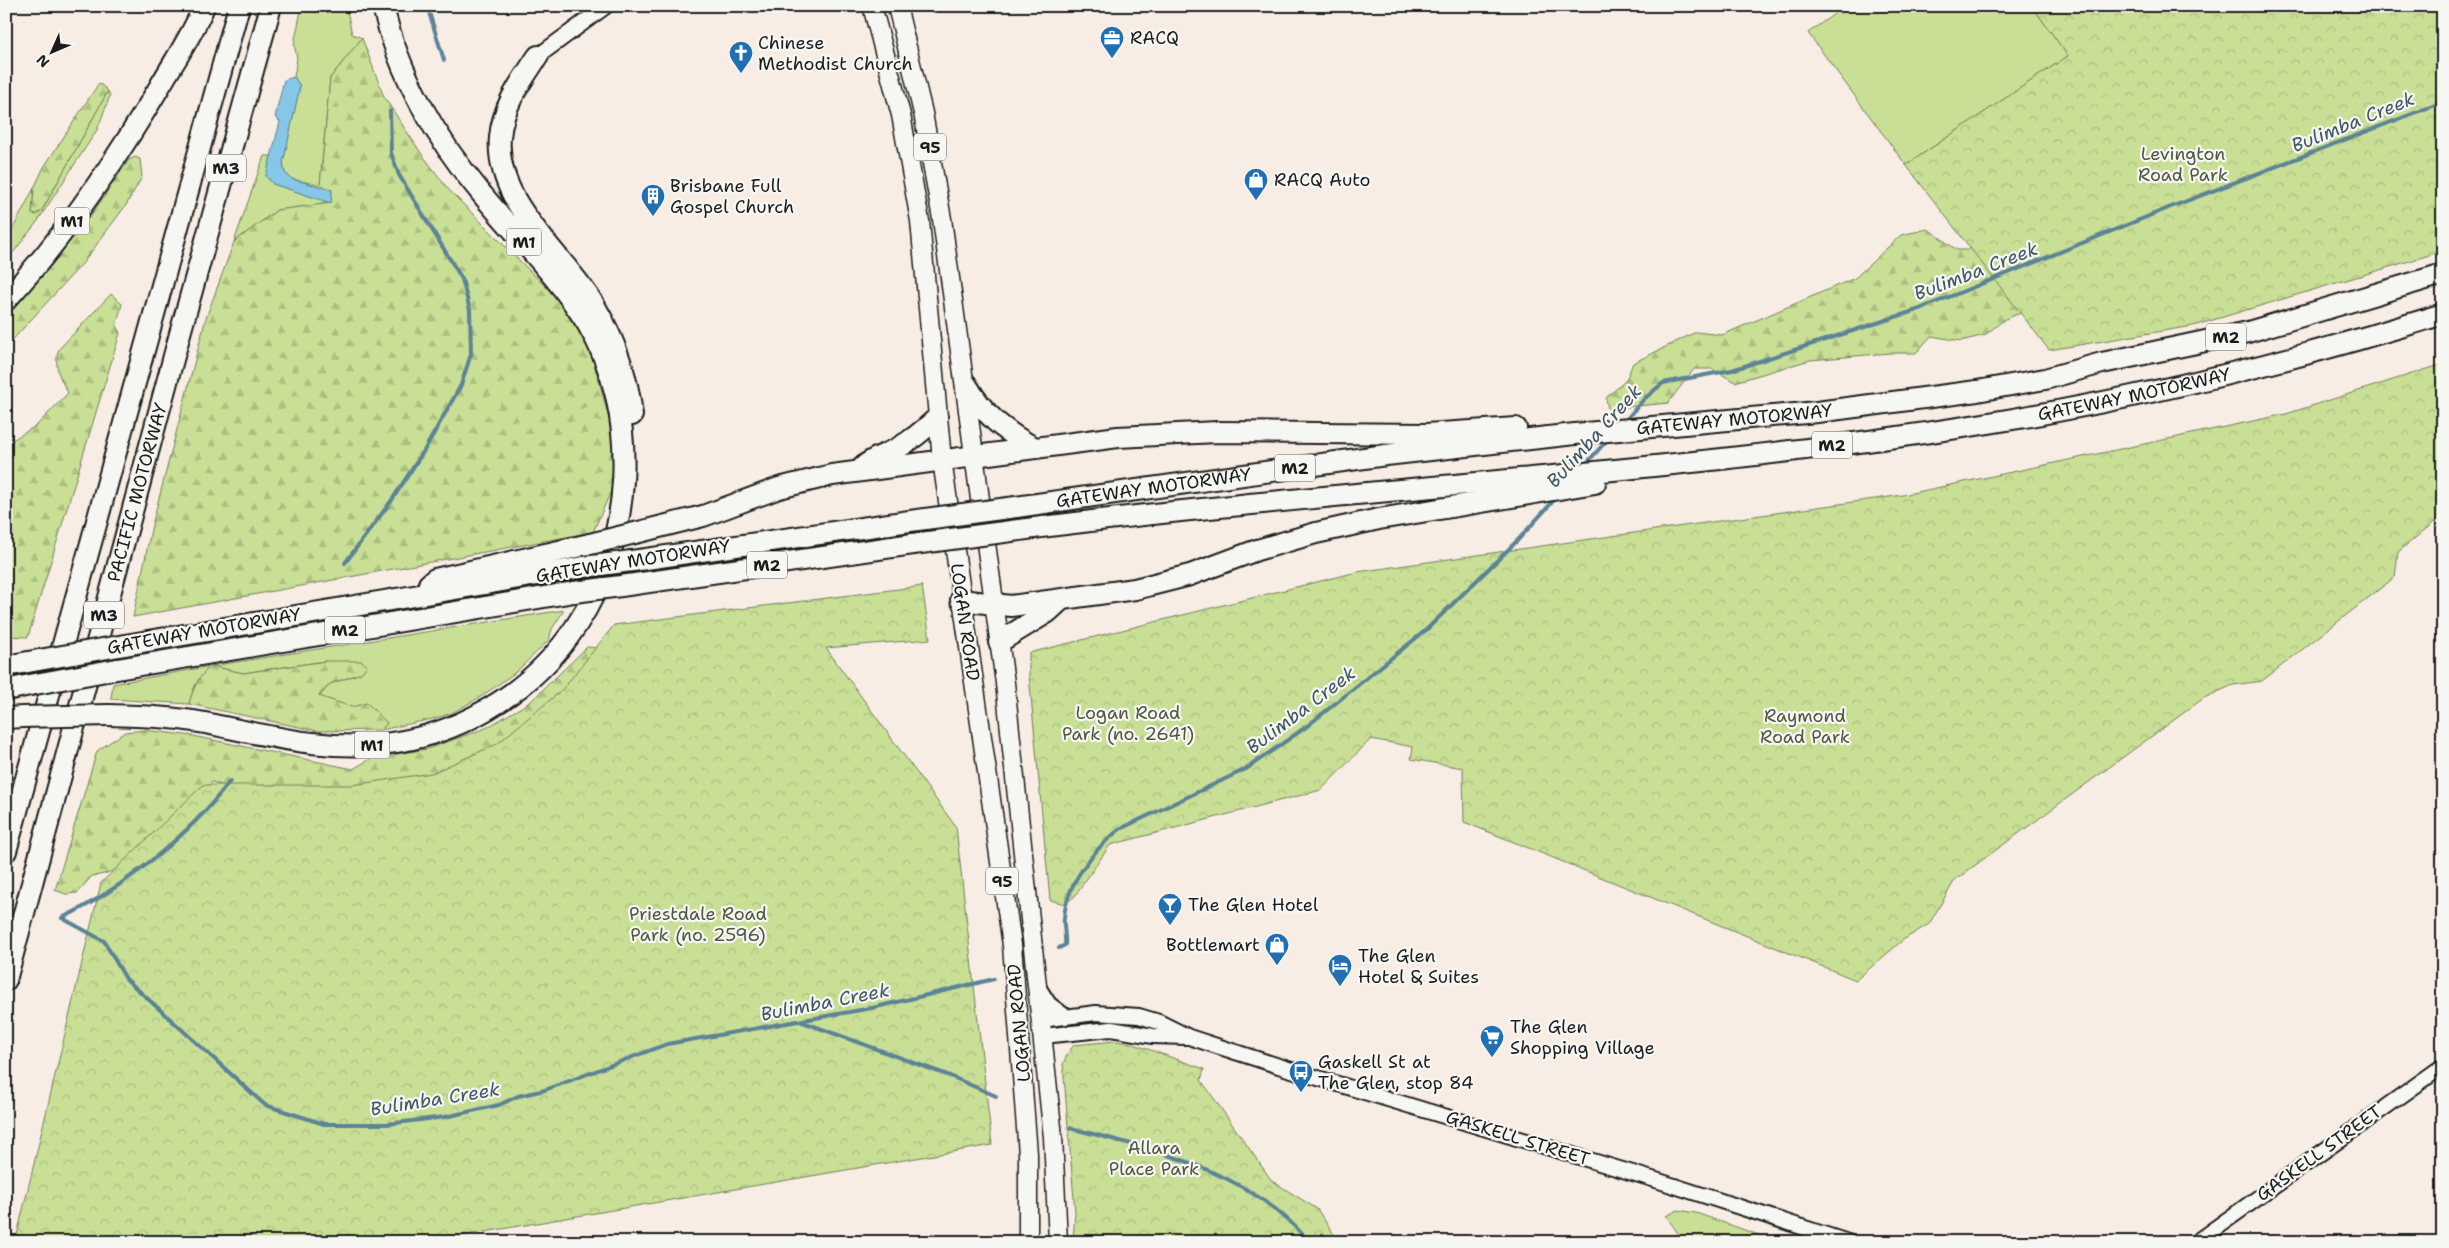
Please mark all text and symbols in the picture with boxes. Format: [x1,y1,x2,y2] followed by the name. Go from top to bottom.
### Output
[1099,25,1125,59] office icon: RACQ
[1130,26,1179,50] place label: RACQ
[28,28,78,78] north arrow
[758,31,913,76] place label: Chinese Methodist Church
[728,40,754,74] church icon: Chinese Methodist Church
[33,51,53,71] text: N
[2288,86,2419,158] water label: Bulimba Creek
[914,134,946,160] road number: 95
[2138,142,2228,187] park label: Levington Road Park
[206,154,246,182] road number: M3
[1243,167,1269,201] shop icon: RACQ Auto
[1274,168,1371,192] place label: RACQ Auto
[670,174,794,219] place label: Brisbane Full Gospel Church
[640,183,666,217] building icon: Brisbane Full Gospel Church
[54,208,90,235] road number: M1
[506,228,542,256] road number: M1
[1910,236,2042,306] water label: Bulimba Creek
[2206,324,2246,351] road number: M2
[2036,362,2233,426] street label: GATEWAY MOTORWAY
[1541,379,1647,493] water label: Bulimba Creek
[1635,398,1834,440] street label: GATEWAY MOTORWAY
[102,400,173,585] street label: PACIFIC MOTORWAY
[1812,432,1852,458] road number: M2
[1275,454,1315,482] road number: M2
[1055,462,1253,513] street label: GATEWAY MOTORWAY
[534,534,732,588] street label: GATEWAY MOTORWAY
[747,552,787,578] road number: M2
[945,562,985,682] street label: LOGAN ROAD
[84,602,124,628] road number: M3
[105,602,303,660] street label: GATEWAY MOTORWAY
[325,616,365,644] road number: M2
[1241,661,1361,759] water label: Bulimba Creek
[1062,701,1194,746] park label: Logan Road Park (no. 2641)
[1760,704,1850,749] park label: Raymond Road Park
[354,732,390,758] road number: M1
[986,868,1018,894] road number: 95
[1157,892,1183,926] bar icon: The Glen Hotel
[1188,893,1319,917] place label: The Glen Hotel
[629,902,767,947] park label: Priestdale Road Park (no. 2596)
[1264,932,1290,966] shop icon: Bottlemart
[1166,933,1260,957] place label: Bottlemart
[1358,944,1479,989] place label: The Glen Hotel & Suites
[1327,953,1353,987] hotel icon: The Glen Hotel & Suites
[1002,963,1036,1083] street label: LOGAN ROAD
[758,977,892,1027] water label: Bulimba Creek
[1510,1015,1655,1060] place label: The Glen Shopping Village
[1479,1024,1505,1058] supermarket icon: The Glen Shopping Village
[1318,1050,1474,1095] place label: Gaskell St at The Glen, stop 84
[1288,1059,1314,1093] bus stop icon: Gaskell St at The Glen, stop 84
[368,1076,502,1122] water label: Bulimba Creek
[2251,1099,2387,1207] street label: GASKELL STREET
[1443,1105,1593,1171] street label: GASKELL STREET
[1109,1136,1199,1181] park label: Allara Place Park

